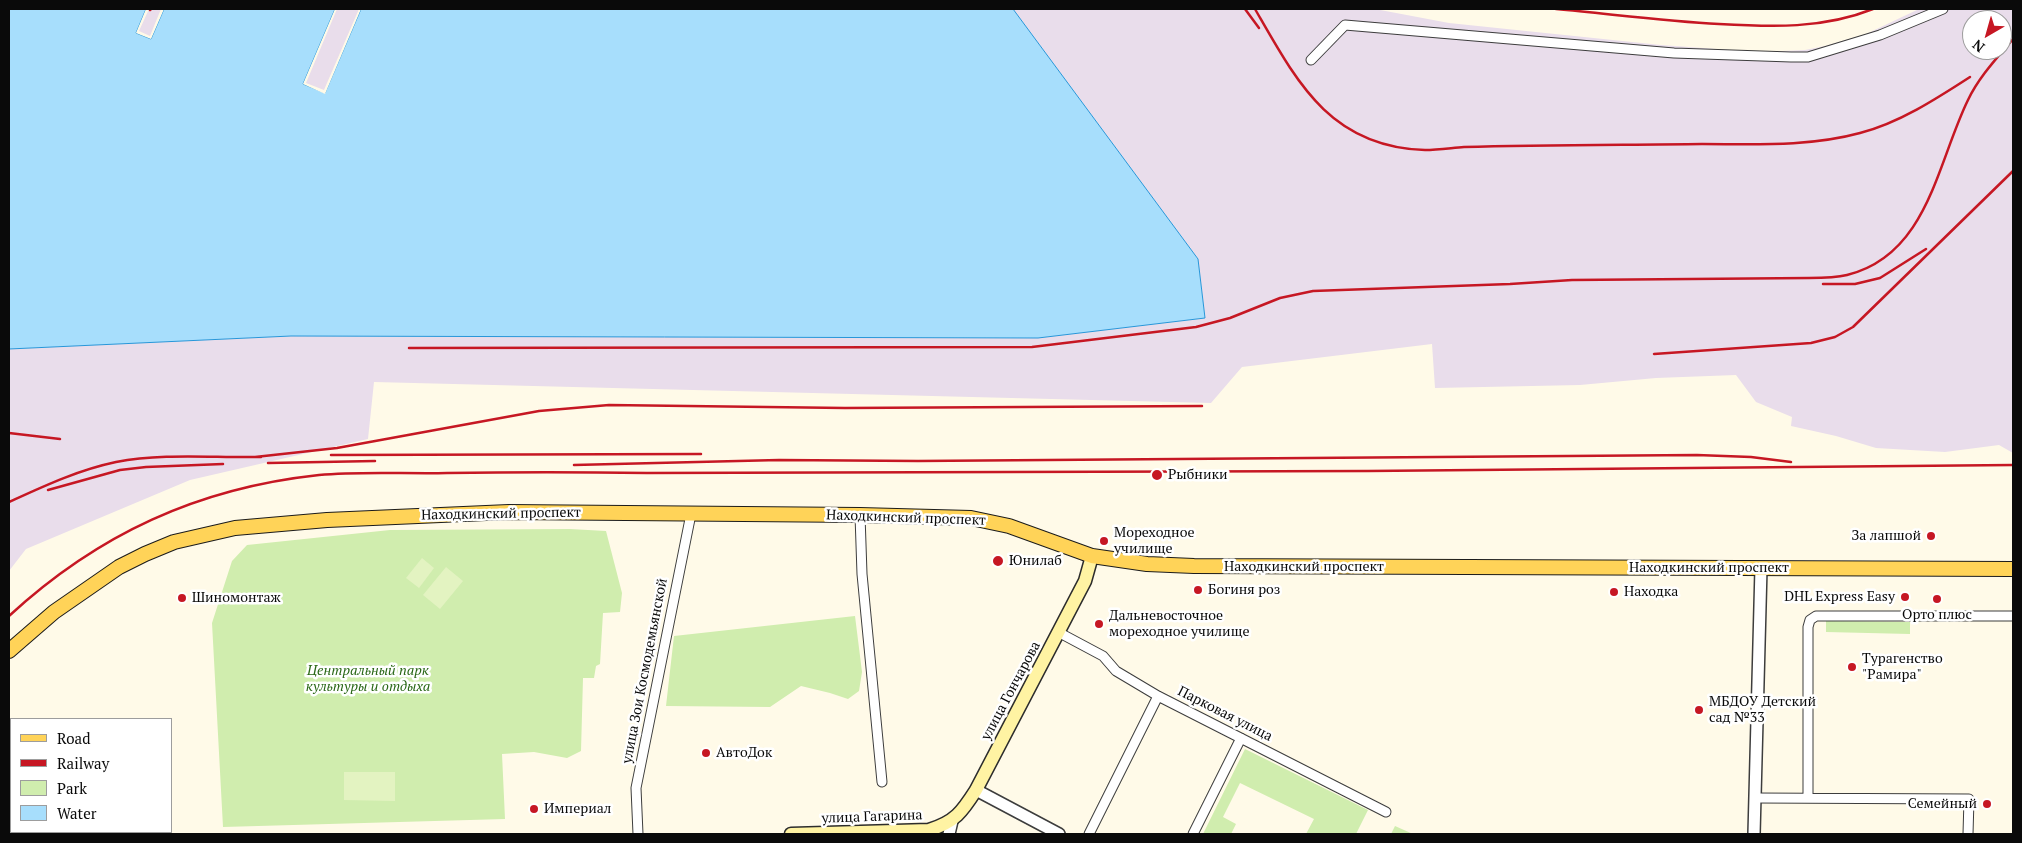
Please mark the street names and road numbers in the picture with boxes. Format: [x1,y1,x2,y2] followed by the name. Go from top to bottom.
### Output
[421,504,581,524] street label: Находкинский проспект
[826,507,986,529] street label: Находкинский проспект
[1224,559,1384,575] street label: Находкинский проспект
[1629,560,1789,576] street label: Находкинский проспект
[619,577,671,765] street label: улица Зои Космодемьянской
[978,639,1044,743] street label: улица Гончарова
[1175,683,1275,745] street label: Парковая улица
[821,807,923,827] street label: улица Гагарина

